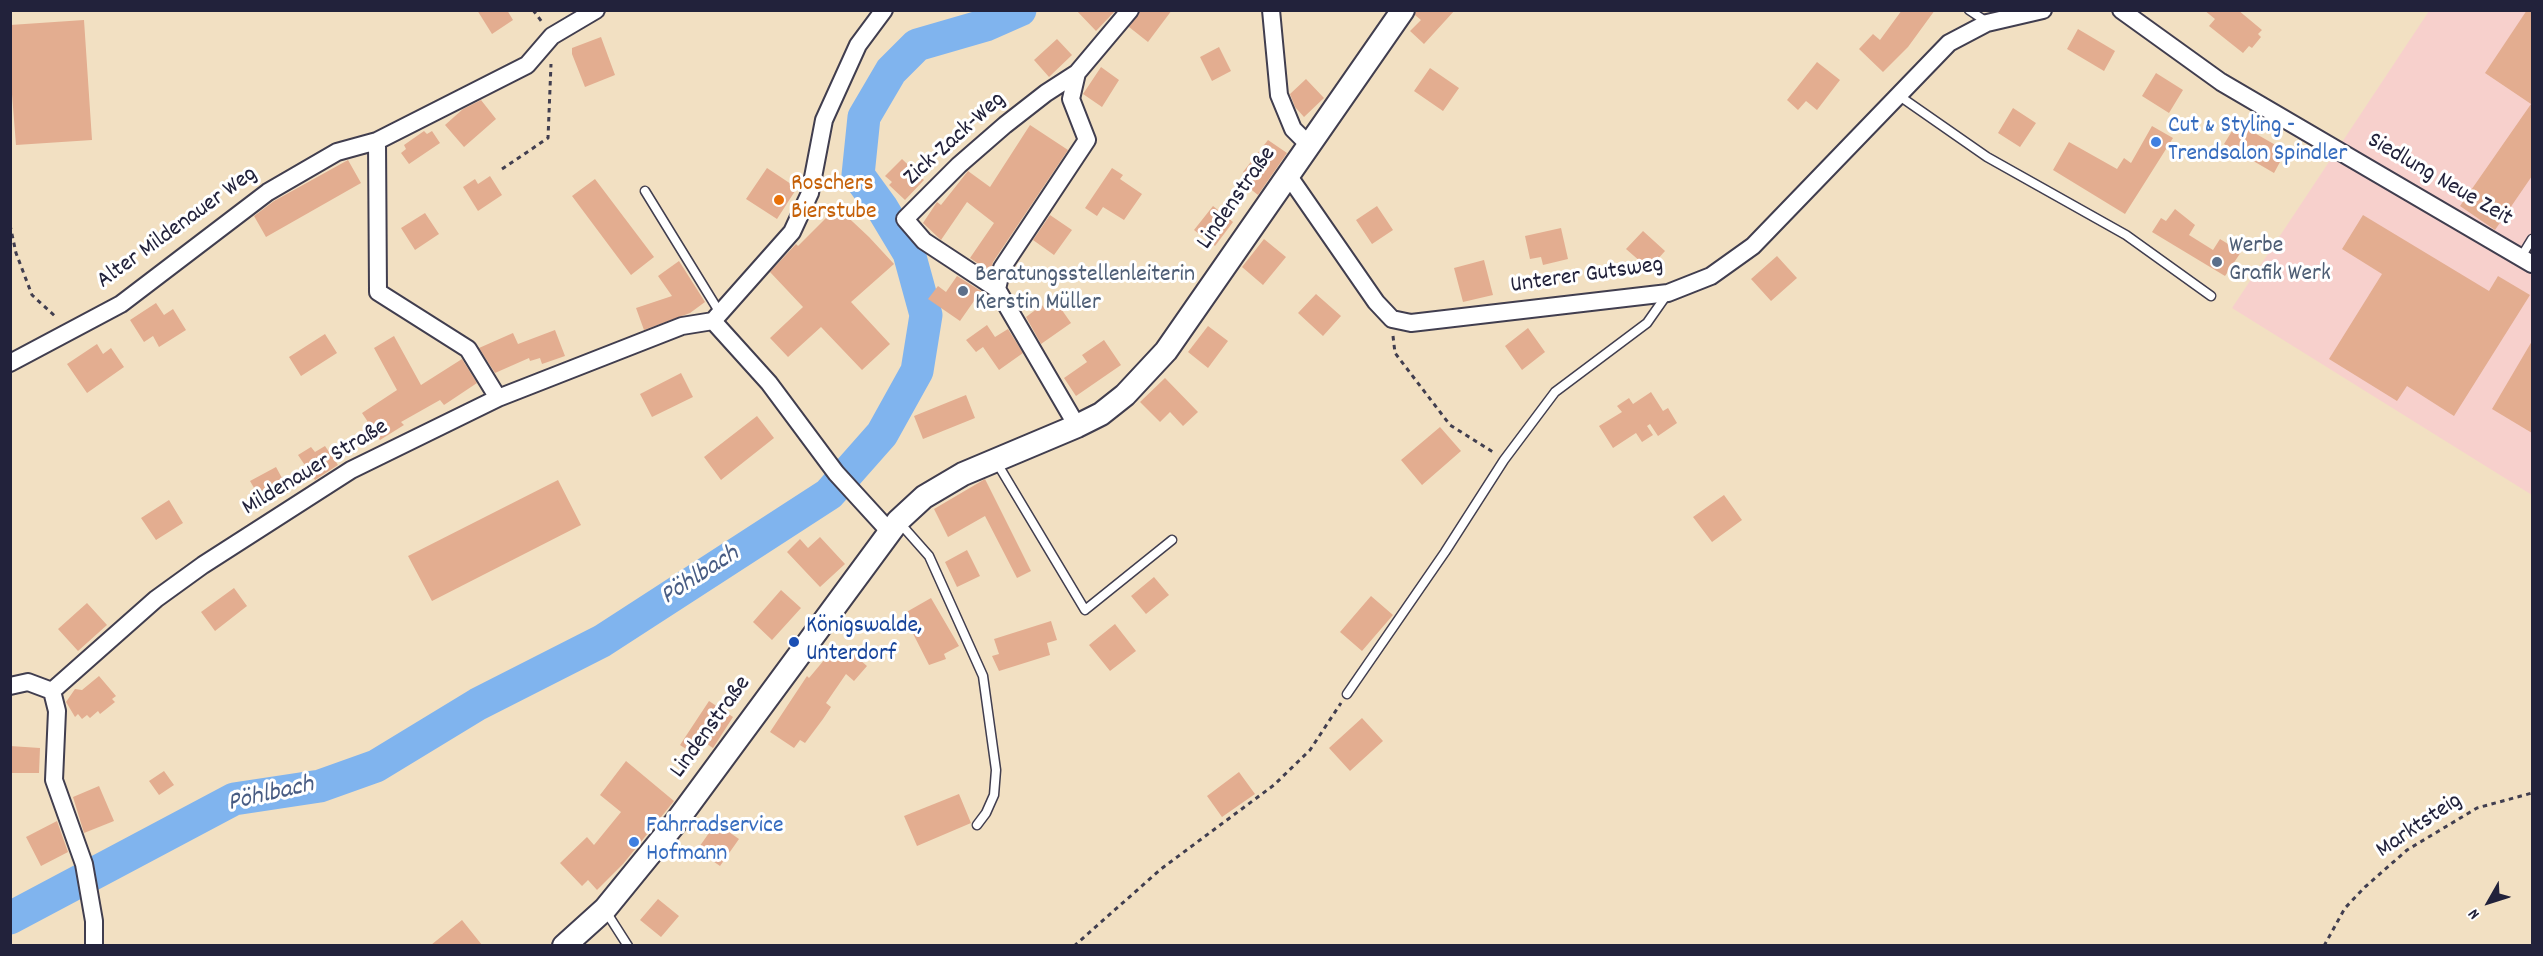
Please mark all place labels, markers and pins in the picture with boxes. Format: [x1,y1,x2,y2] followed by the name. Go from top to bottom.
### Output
[2168,114,2347,170] place label: Cut & Styling - Trendsalon Spindler
[2149,135,2163,149] marker: Cut & Styling - Trendsalon Spindler
[791,172,876,228] place label: Roschers Bierstube
[772,193,786,207] marker: Roschers Bierstube
[2229,234,2331,290] place label: Werbe Grafik Werk
[2210,255,2224,269] marker: Werbe Grafik Werk
[975,263,1195,319] place label: Beratungsstellenleiterin Kerstin Müller
[956,284,970,298] marker: Beratungsstellenleiterin Kerstin Müller
[806,614,923,670] place label: Königswalde, Unterdorf
[787,635,801,649] marker: Königswalde, Unterdorf
[646,814,783,870] place label: Fahrradservice Hofmann
[627,835,641,849] marker: Fahrradservice Hofmann

